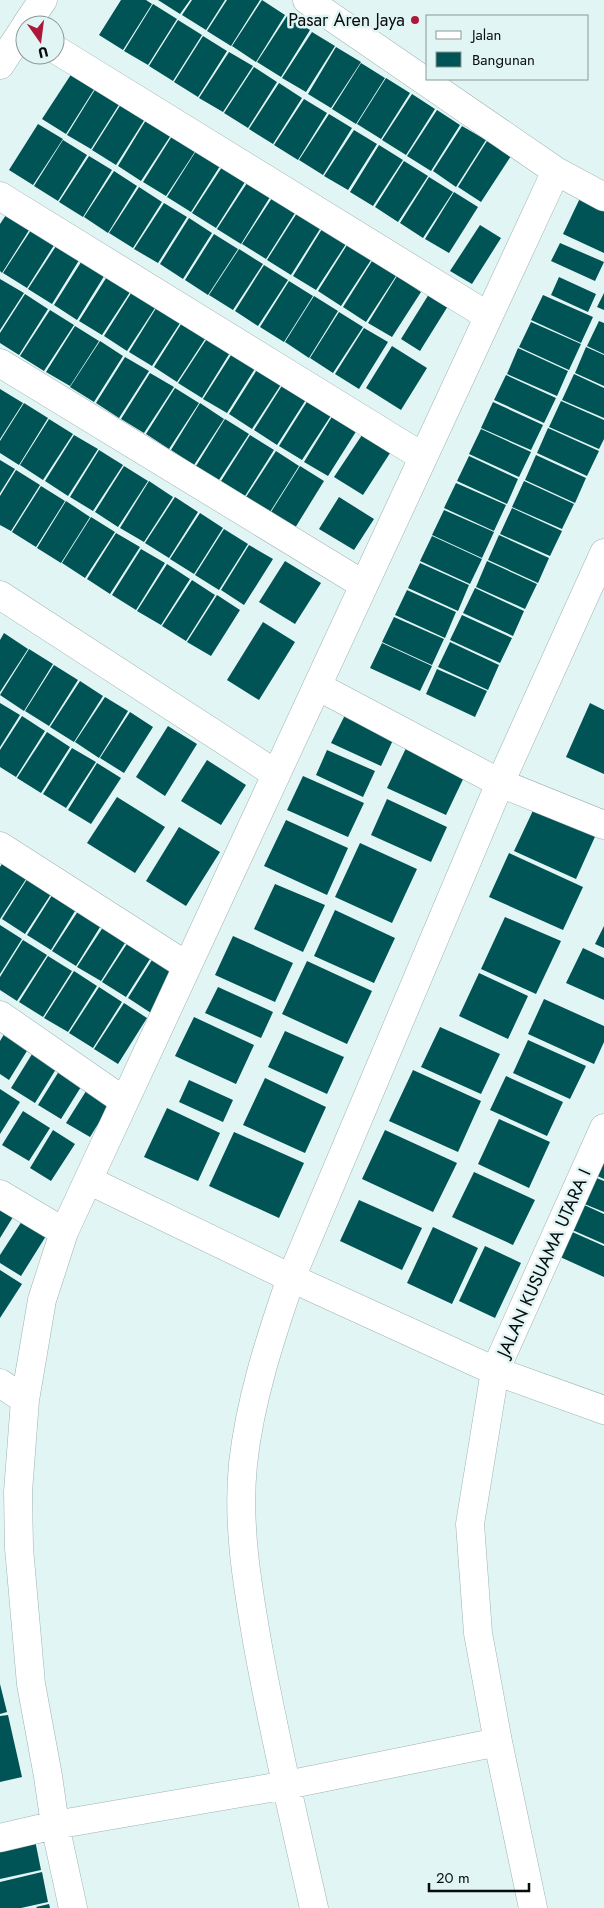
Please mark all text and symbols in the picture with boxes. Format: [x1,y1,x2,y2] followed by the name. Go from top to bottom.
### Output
[288,7,405,33] place label: Pasar Aren Jaya
[409,14,421,26] marker: Pasar Aren Jaya
[15,15,65,65] north arrow
[426,15,589,80] legend
[470,24,501,46] text: Jalan
[36,42,50,64] text: U
[472,49,535,71] text: Bangunan
[490,1165,597,1363] street label: JALAN KUSUAMA UTARA I
[429,1860,529,1892] scale bar
[436,1867,470,1889] text: 20 m

